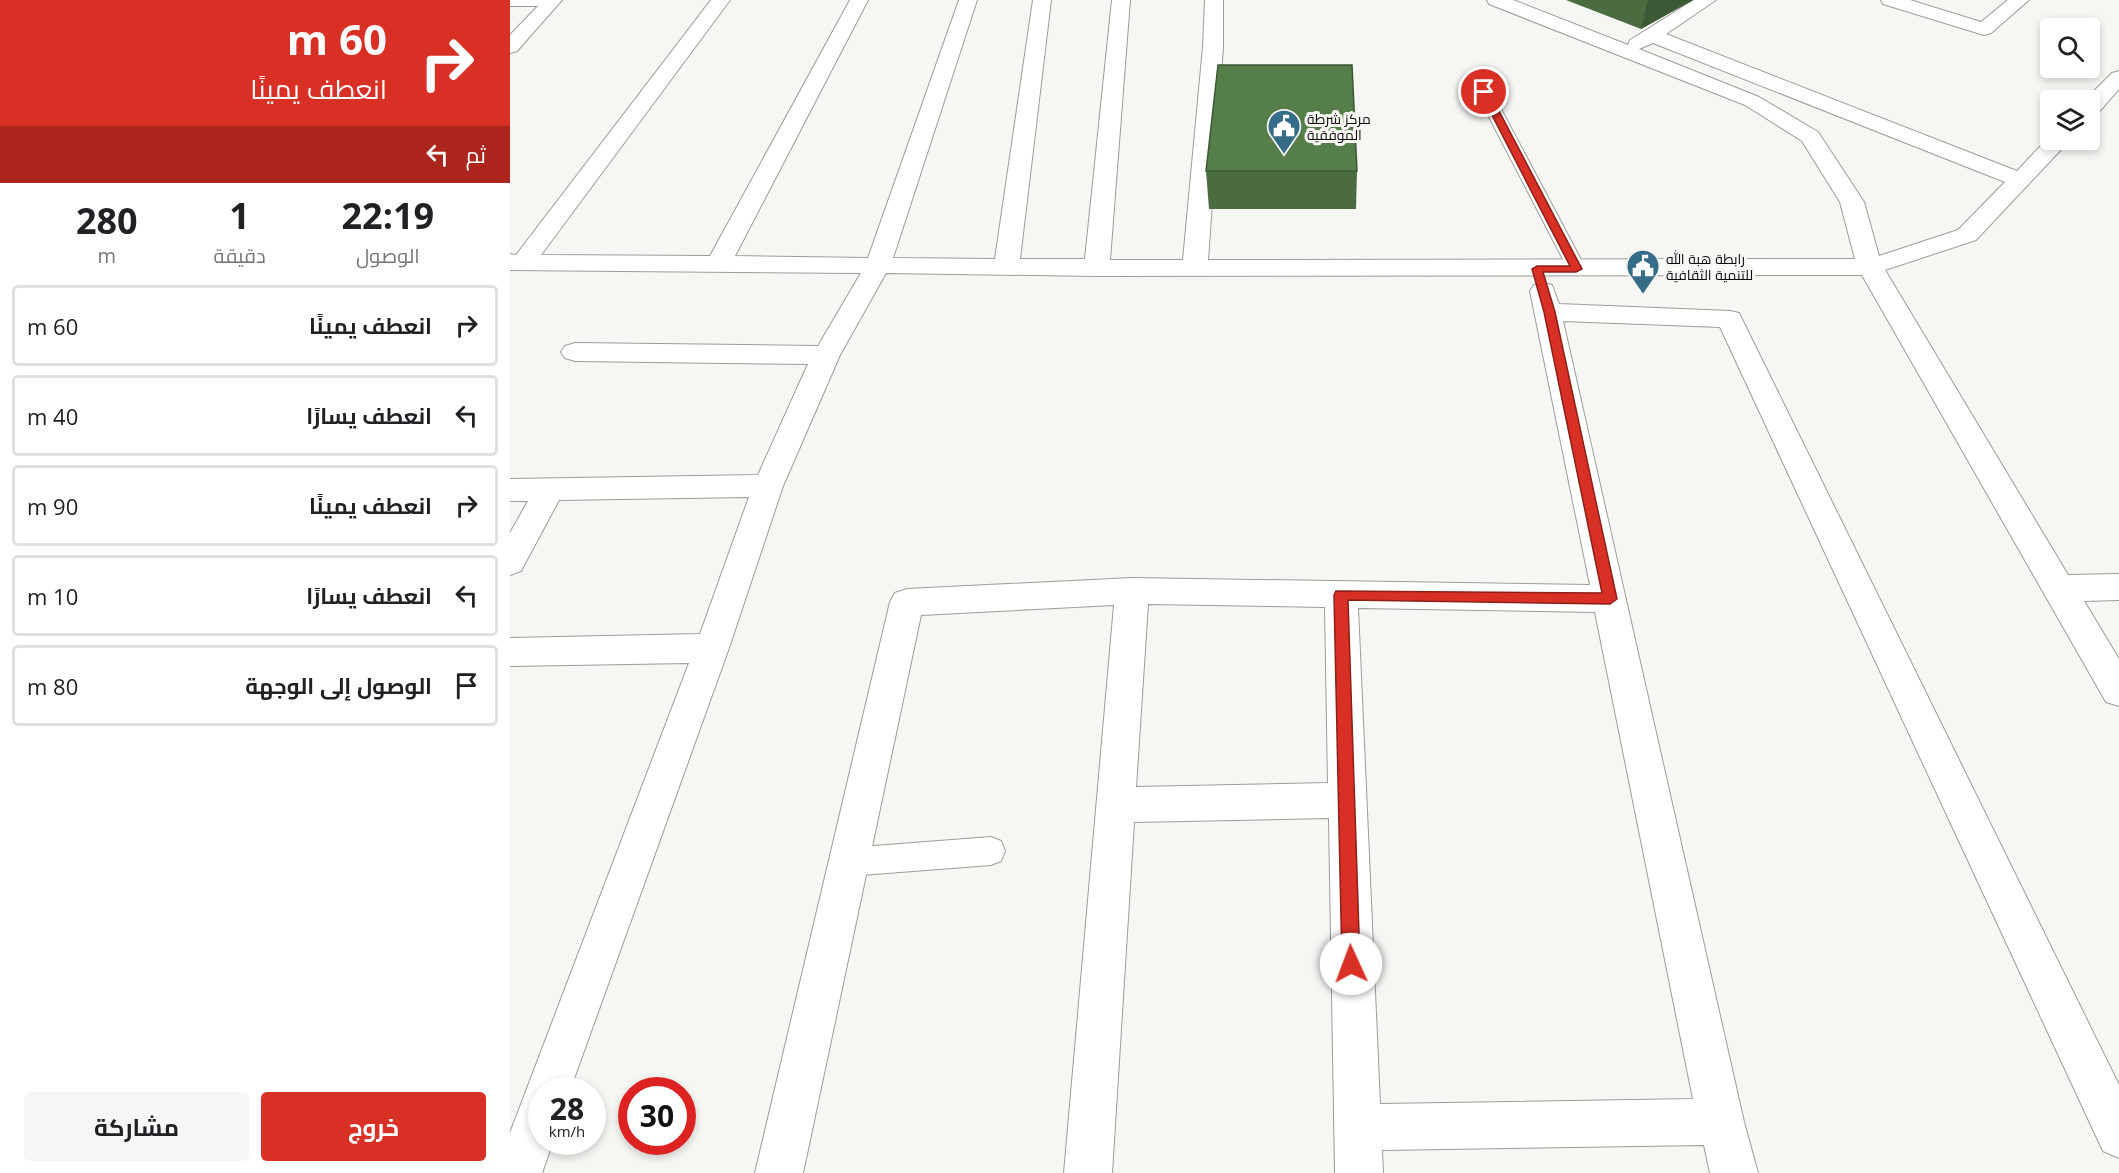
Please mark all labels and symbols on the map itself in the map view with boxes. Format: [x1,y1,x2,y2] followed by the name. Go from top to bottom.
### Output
[1458,66,1509,117] pin
[1266,108,1302,155] public building icon: مركز شرطة الموفقية
[1307,109,1371,144] place label: مركز شرطة الموفقية
[1625,248,1661,295] public building icon: رابطة هبة الله للتنمية الثقافية
[1666,249,1753,284] place label: رابطة هبة الله للتنمية الثقافية
[1319,932,1383,996] position arrow
[618,1077,696,1155] speed limit sign: 30

